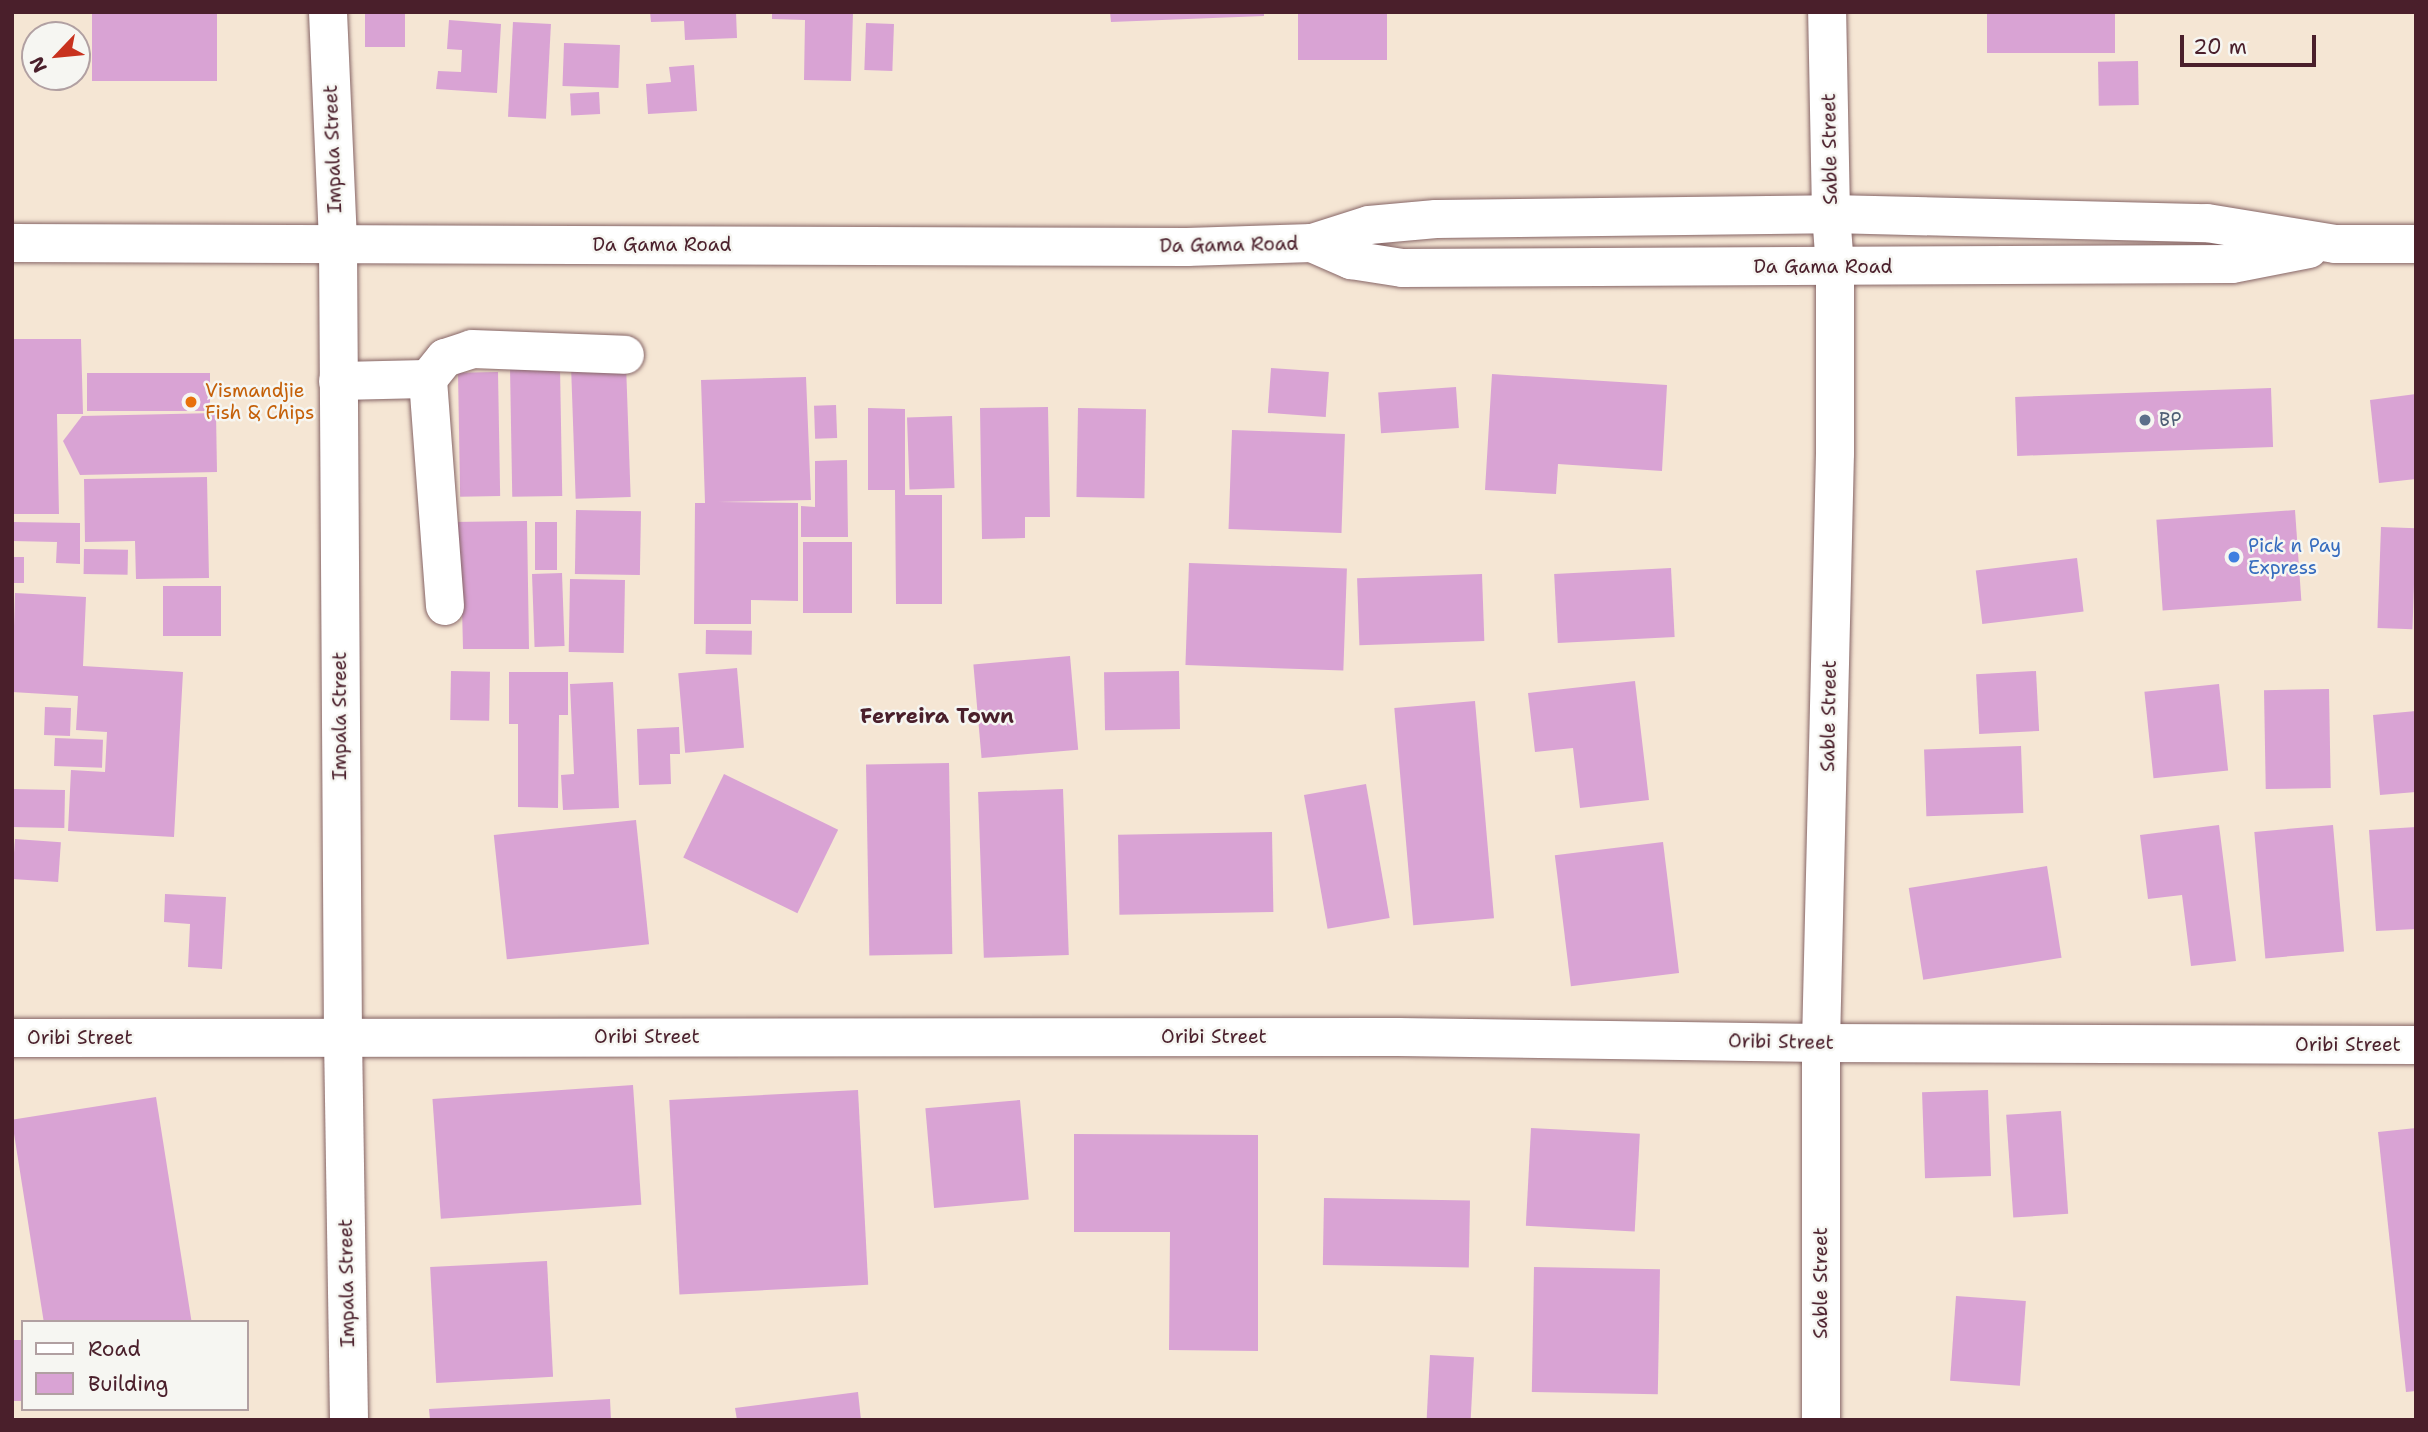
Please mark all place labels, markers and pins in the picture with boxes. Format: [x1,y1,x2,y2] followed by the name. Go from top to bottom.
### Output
[205,380,314,424] place label: Vismandjie Fish & Chips
[183,394,199,410] marker: Vismandjie Fish & Chips
[2159,409,2181,431] place label: BP
[2137,412,2153,428] marker: BP
[2248,535,2341,579] place label: Pick n Pay Express
[2226,549,2242,565] marker: Pick n Pay Express

